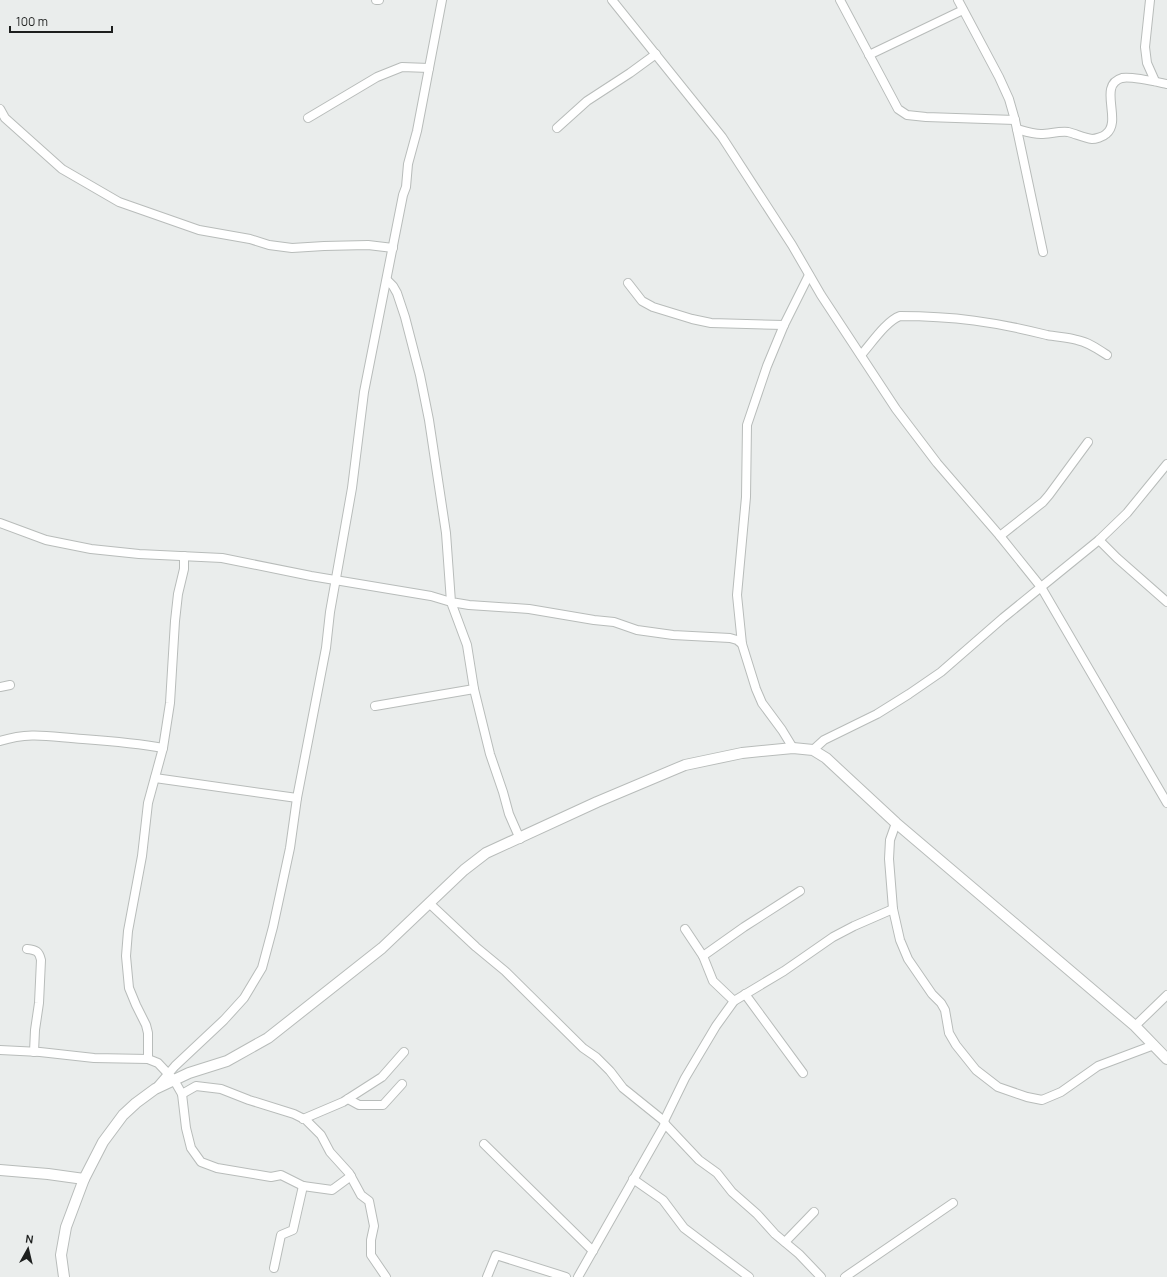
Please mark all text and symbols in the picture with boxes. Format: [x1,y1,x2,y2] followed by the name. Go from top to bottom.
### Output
[10,8,112,34] scale bar
[16,13,48,30] text: 100 m
[8,1229,48,1269] north arrow
[25,1231,35,1247] text: N

